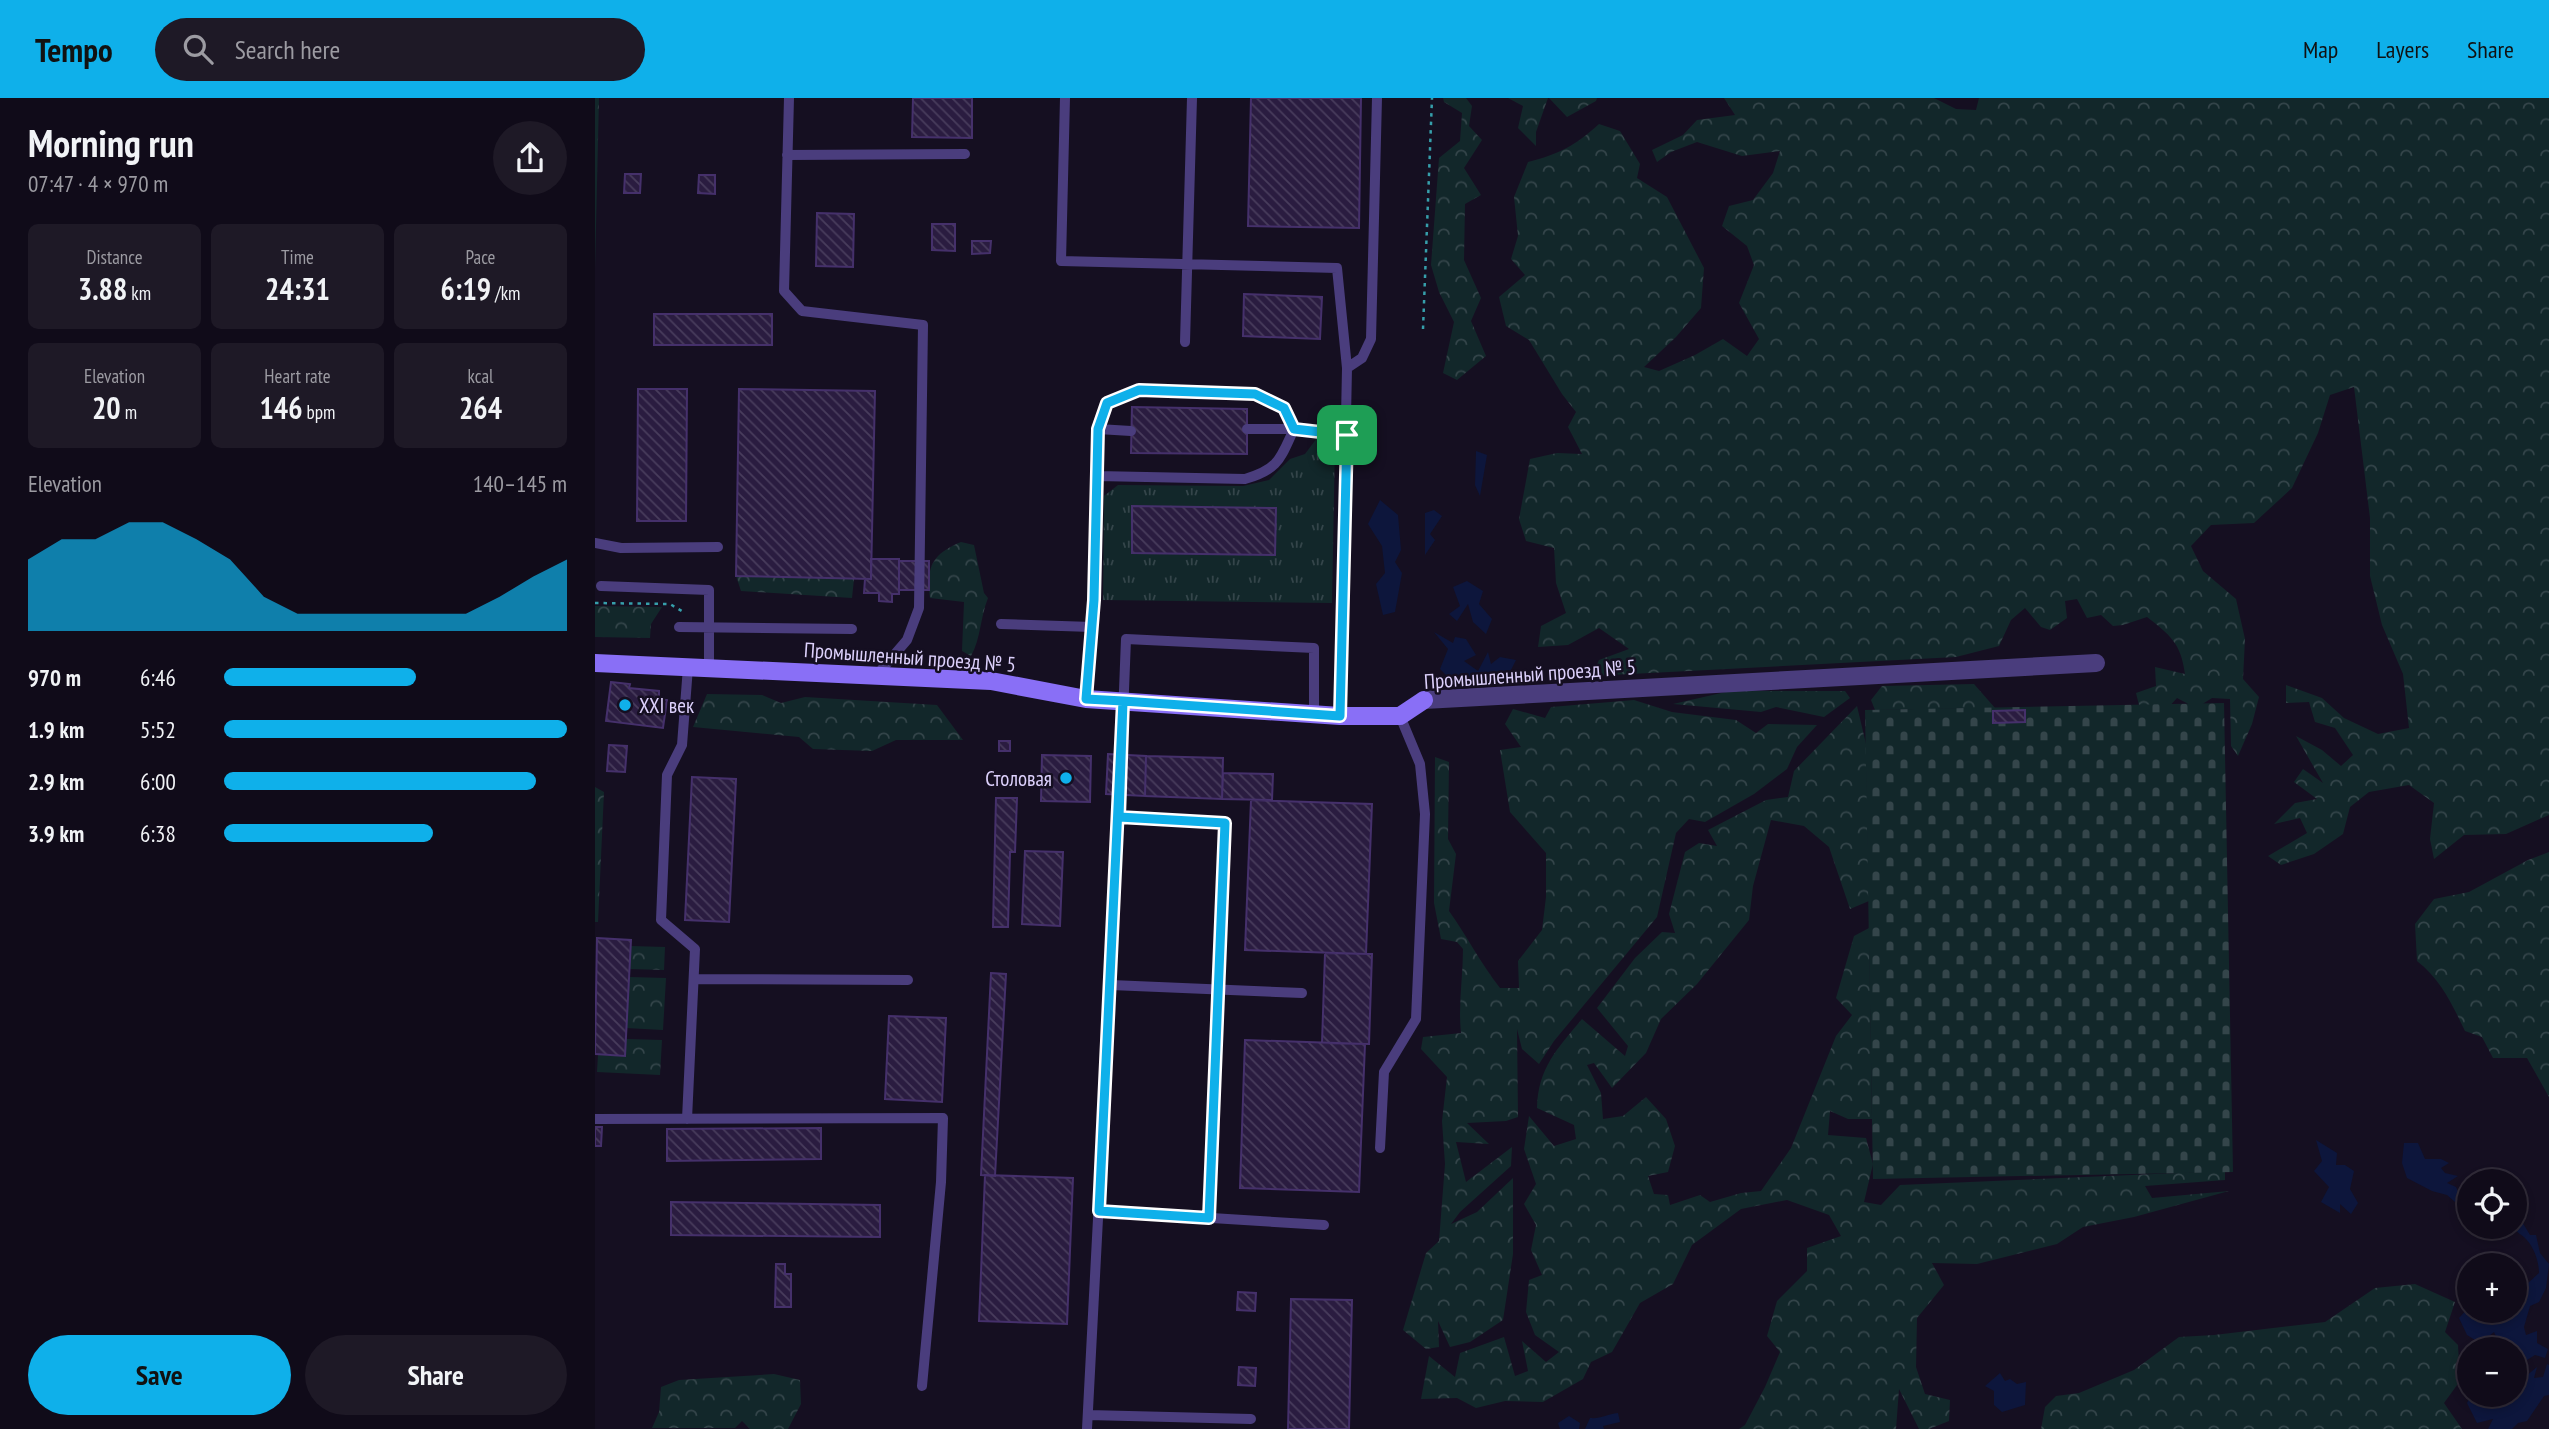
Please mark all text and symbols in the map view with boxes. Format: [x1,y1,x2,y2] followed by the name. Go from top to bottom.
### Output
[155,18,645,81] search box
[35,28,113,71] text: Tempo
[179,30,217,68] icon: search
[235,33,340,66] text: Search here
[2303,34,2338,65] text: Map
[2376,34,2429,65] text: Layers
[2467,34,2514,65] text: Share
[28,118,194,167] text: Morning run
[493,121,567,195] button: share
[28,169,168,198] text: 07:47 · 4 × 970 m
[87,245,142,269] text: Distance
[281,245,314,269] text: Time
[466,245,495,269] text: Pace
[78,269,127,308] text: 3.88
[265,269,330,308] text: 24:31
[441,269,491,308] text: 6:19
[127,281,151,305] text: km
[491,281,520,305] text: /km
[84,364,145,388] text: Elevation
[264,364,331,388] text: Heart rate
[468,364,493,388] text: kcal
[92,388,121,427] text: 20
[260,388,303,427] text: 146
[459,388,502,427] text: 264
[121,400,137,424] text: m
[303,400,335,424] text: bpm
[1317,405,1377,465] pin
[1328,416,1366,454] icon: arrive
[28,469,102,498] text: Elevation
[473,469,567,498] text: 140–145 m
[803,636,1017,678] street label: Промышленный проезд № 5
[1423,653,1637,695] street label: Промышленный проезд № 5
[28,663,81,692] text: 970 m
[140,663,176,692] text: 6:46
[639,692,694,719] place label: XXI век
[617,697,633,713] marker: XXI век
[28,715,84,744] text: 1.9 km
[140,715,176,744] text: 5:52
[985,765,1052,792] place label: Столовая
[28,767,84,796] text: 2.9 km
[140,767,176,796] text: 6:00
[1058,770,1074,786] marker: Столовая
[28,819,84,848] text: 3.9 km
[140,819,176,848] text: 6:38
[2457,1169,2527,1407] map controls
[2457,1169,2527,1239] button: locate
[2457,1253,2527,1323] button: +
[28,1335,291,1415] button: Save
[305,1335,567,1415] button: Share
[2457,1337,2527,1407] button: −

